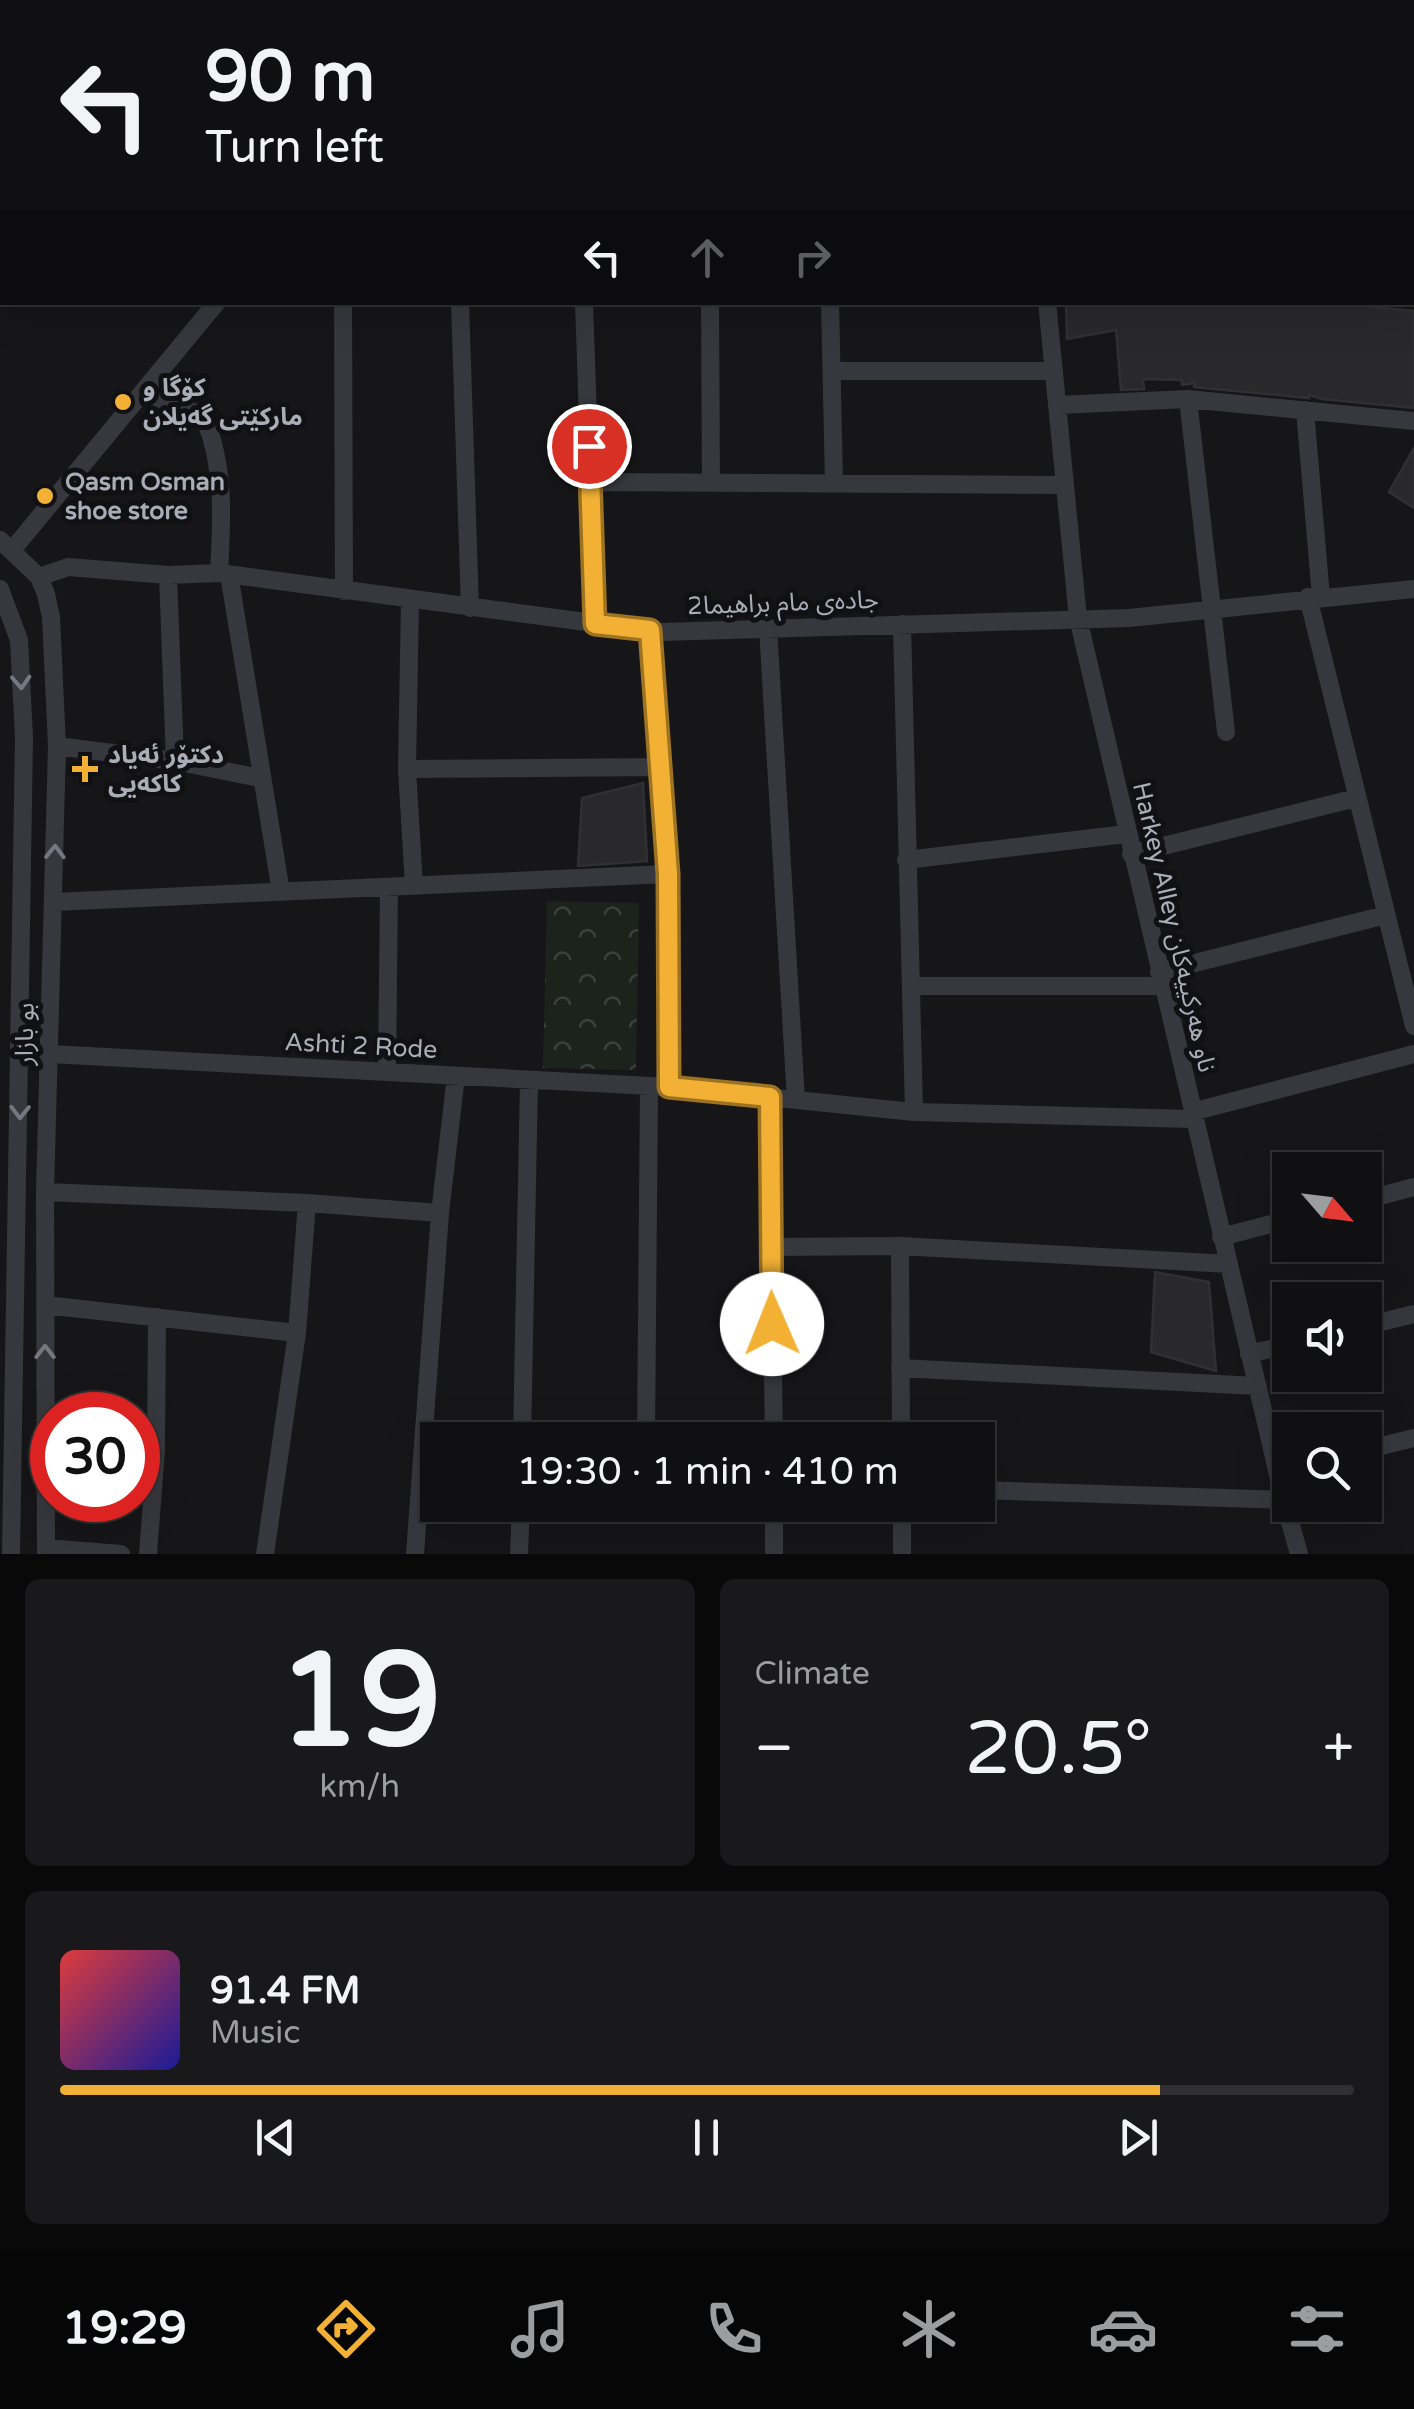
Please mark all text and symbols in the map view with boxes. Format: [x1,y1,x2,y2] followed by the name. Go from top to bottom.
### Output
[205,36,375,120] text: 90 m
[40,40,170,170] icon: left
[205,121,384,175] text: Turn left
[575,230,630,285] icon: left
[680,230,735,285] icon: ahead
[785,230,840,285] icon: right
[143,373,303,432] place label: کۆگا و مارکێتی گەیلان
[112,391,134,413] marker: کۆگا و مارکێتی گەیلان
[547,404,632,489] pin
[562,419,617,474] icon: arrive
[65,467,225,526] place label: Qasm Osman shoe store
[34,485,56,507] marker: Qasm Osman shoe store
[687,585,879,625] street label: جادەی مام براهیما2
[11,675,32,691] one-way arrow
[108,740,224,799] place label: دکتۆر ئەیاد کاکەیی
[72,756,98,782] marker: دکتۆر ئەیاد کاکەیی
[1126,779,1222,1075] street label: Harkey Alley ناو هەركييەكان
[44,843,66,858] one-way arrow
[9,1002,41,1067] street label: بو بازار
[284,1027,438,1065] street label: Ashti 2 Rode
[9,1105,30,1121] one-way arrow
[1272,1152,1382,1262] north arrow
[1272,1152,1382,1522] map controls
[720,1272,824,1376] position arrow
[1272,1282,1382,1392] button: sound
[34,1343,56,1358] one-way arrow
[30,1392,160,1522] speed limit sign: 30
[1272,1412,1382,1522] button: search
[516,1449,899,1495] text: 19:30 · 1 min · 410 m
[278,1625,441,1781] text: 19
[755,1655,870,1693] text: Climate
[965,1704,1152,1794] text: 20.5°
[755,1716,794,1782] text: −
[1323,1716,1354,1782] text: +
[320,1768,400,1806] text: km/h
[210,1968,360,2014] text: 91.4 FM
[210,2014,300,2052] text: Music
[248,2110,303,2165] icon: previous
[679,2110,734,2165] icon: pause
[1111,2110,1166,2165] icon: next
[311,2294,381,2364] icon: directions
[505,2294,575,2364] icon: music
[699,2294,769,2364] icon: phone
[894,2294,964,2364] icon: climate
[1088,2294,1158,2364] icon: car
[1282,2294,1352,2364] icon: filters
[62,2302,187,2356] text: 19:29

